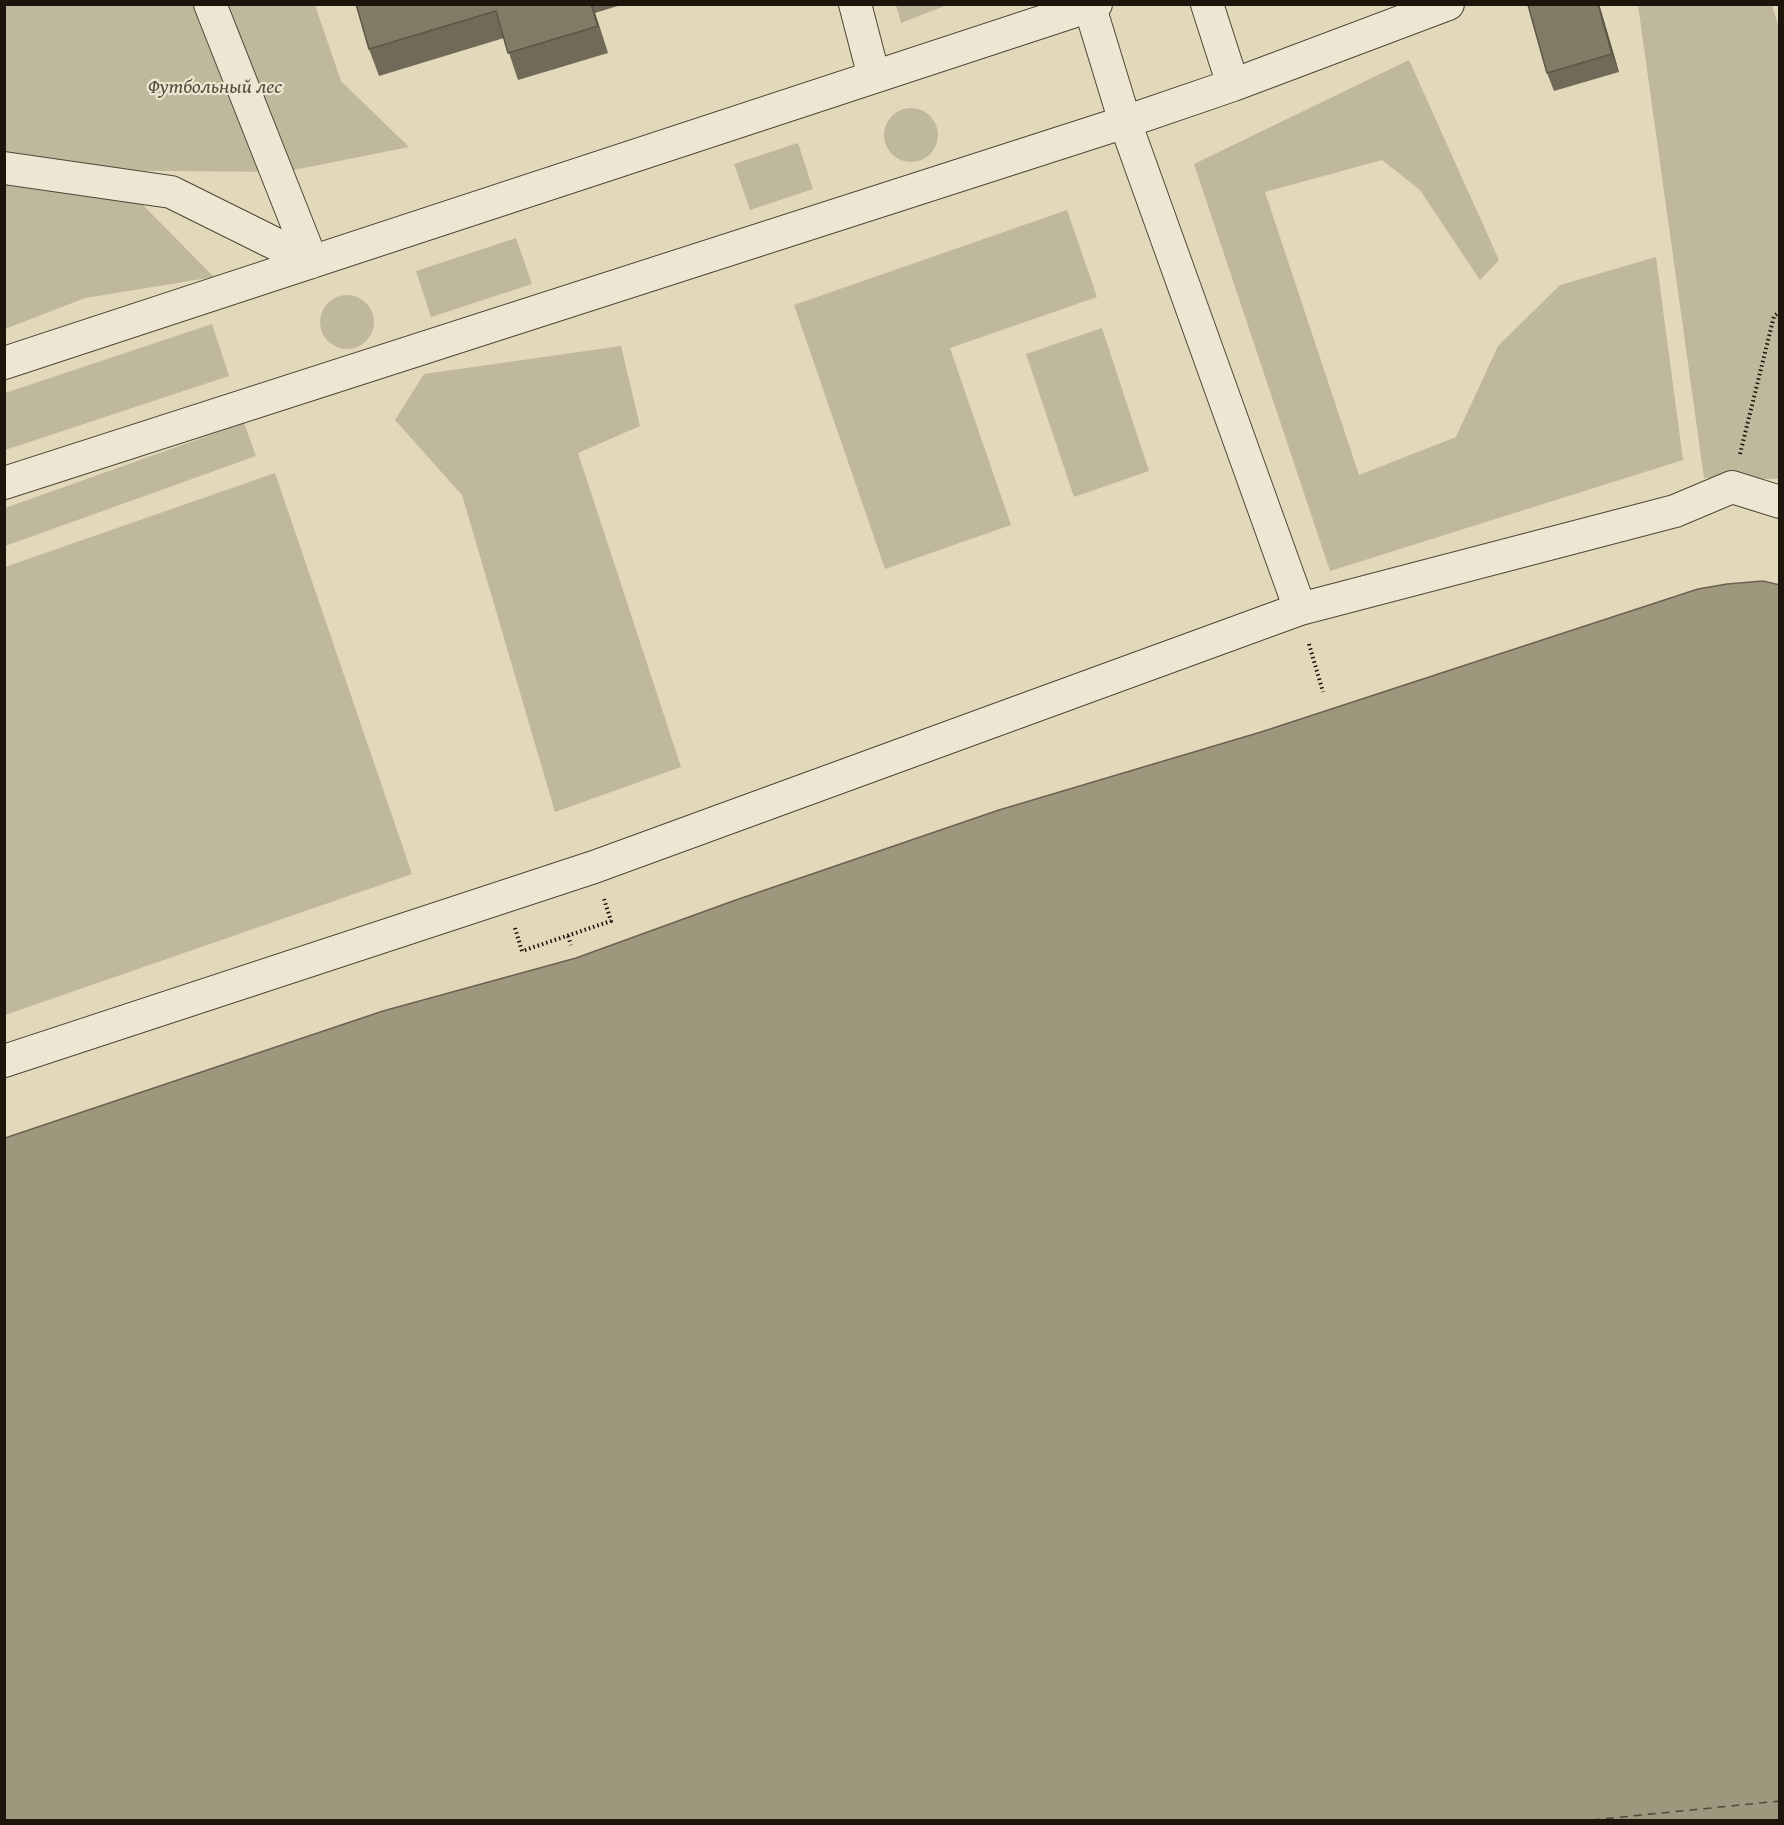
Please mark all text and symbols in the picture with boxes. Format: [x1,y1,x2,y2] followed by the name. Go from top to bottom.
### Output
[148,76,282,100] park label: Футбольный лес

